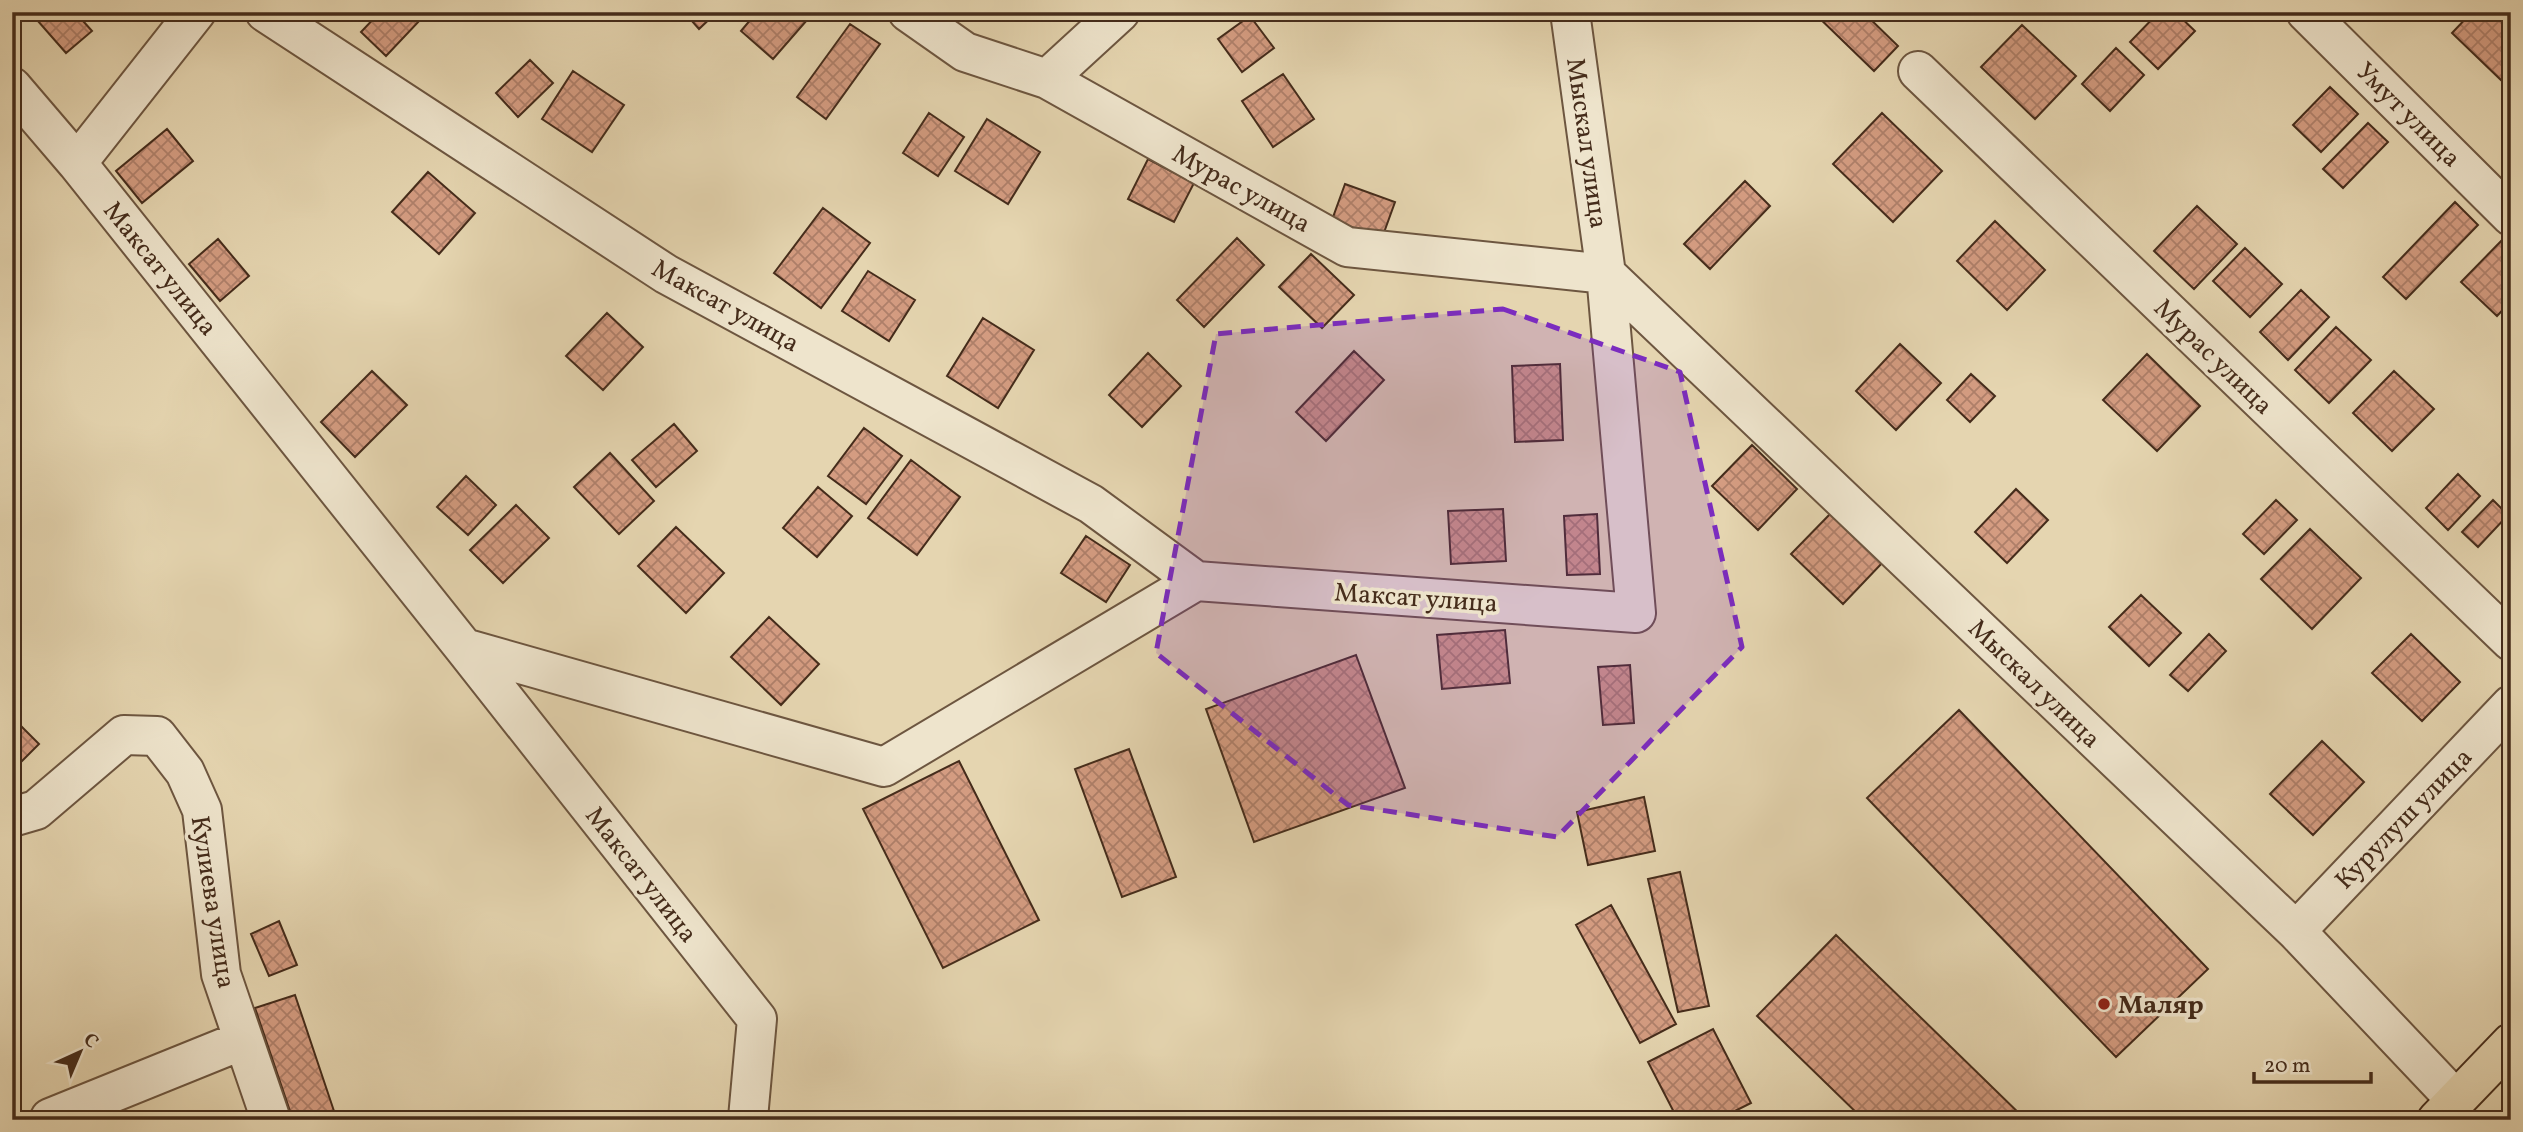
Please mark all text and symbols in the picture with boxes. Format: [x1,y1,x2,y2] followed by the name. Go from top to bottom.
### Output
[2347,55,2468,176] street label: Умут улица
[1556,56,1616,231] street label: Мыскал улица
[1165,137,1317,243] street label: Мурас улица
[94,194,225,344] street label: Максат улица
[645,251,805,362] street label: Максат улица
[2145,291,2280,424] street label: Мурас улица
[1333,575,1499,623] street label: Максат улица
[1959,612,2108,757] street label: Мыскал улица
[2328,741,2481,898] street label: Курулуш улица
[576,800,705,951] street label: Максат улица
[181,813,243,991] street label: Кулиева улица
[2118,988,2204,1024] place label: Маляр
[2096,996,2112,1012] marker: Маляр
[46,1016,116,1086] north arrow
[77,1028,104,1055] text: С
[2254,1041,2371,1085] scale bar
[2264,1052,2310,1081] text: 20 m

